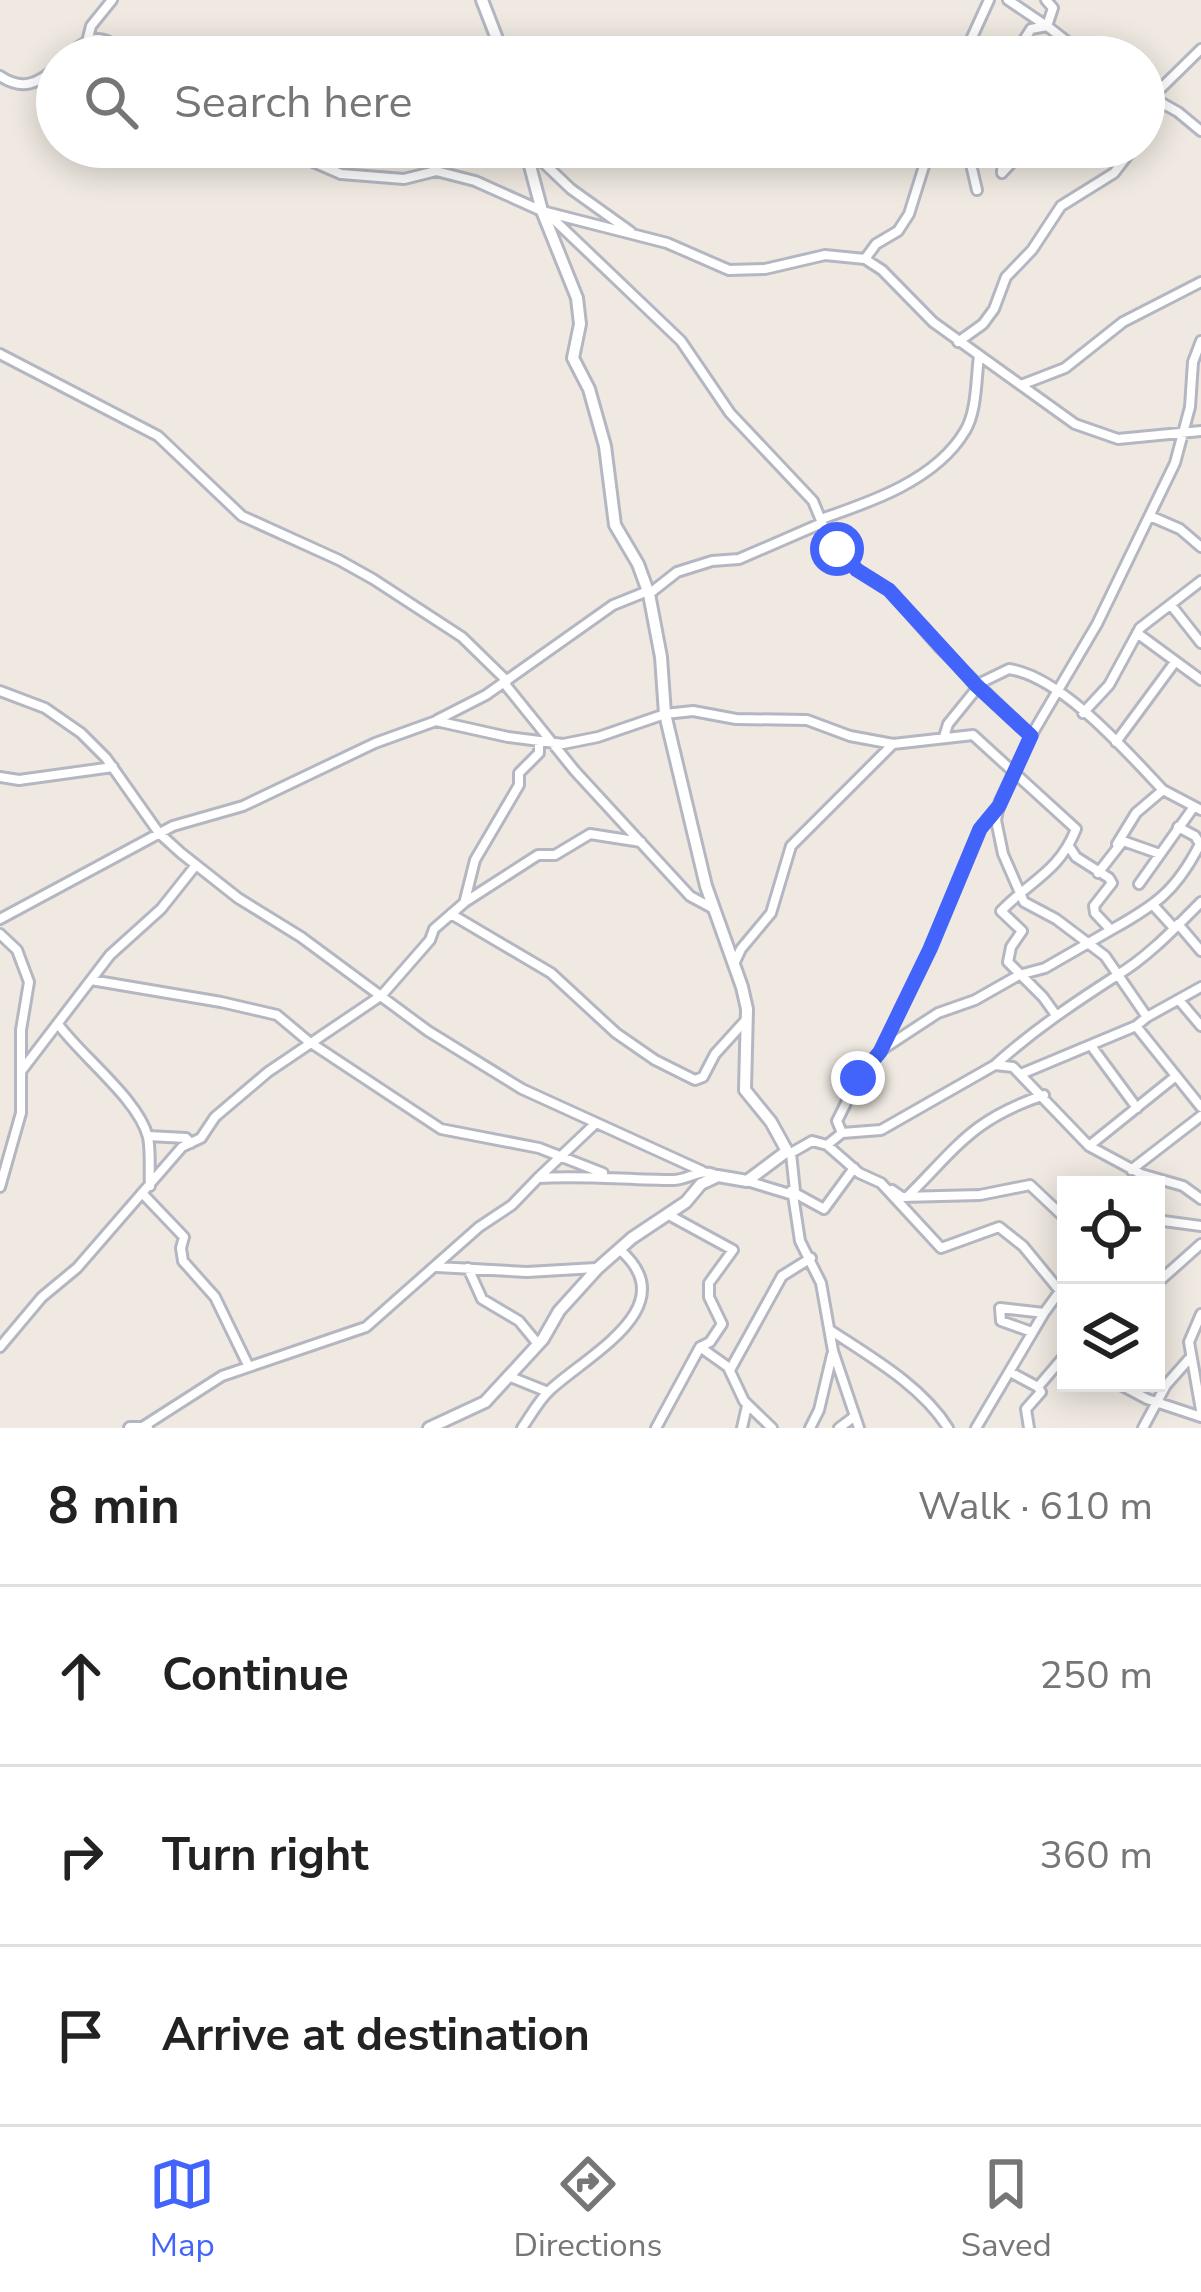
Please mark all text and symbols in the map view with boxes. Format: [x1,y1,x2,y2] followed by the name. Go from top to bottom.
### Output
[36,36,1165,168] search box
[78,69,144,135] icon: search
[174,72,413,133] text: Search here
[810,522,864,576] route start
[831,1051,885,1105] route end
[1057,1176,1165,1392] map controls
[1057,1176,1165,1284] button: locate
[1057,1284,1165,1392] button: layers
[48,1471,180,1541] text: 8 min
[918,1480,1153,1533] text: Walk · 610 m
[48,1643,114,1709] icon: ahead
[162,1645,349,1706] text: Continue
[1039,1649,1153,1702] text: 250 m
[48,1823,114,1889] icon: right
[162,1825,369,1886] text: Turn right
[1039,1829,1153,1882] text: 360 m
[48,2003,114,2069] icon: arrive
[162,2005,590,2066] text: Arrive at destination
[149,2151,215,2268] tab: Map
[514,2151,662,2268] tab: Directions
[961,2151,1052,2268] tab: Saved

